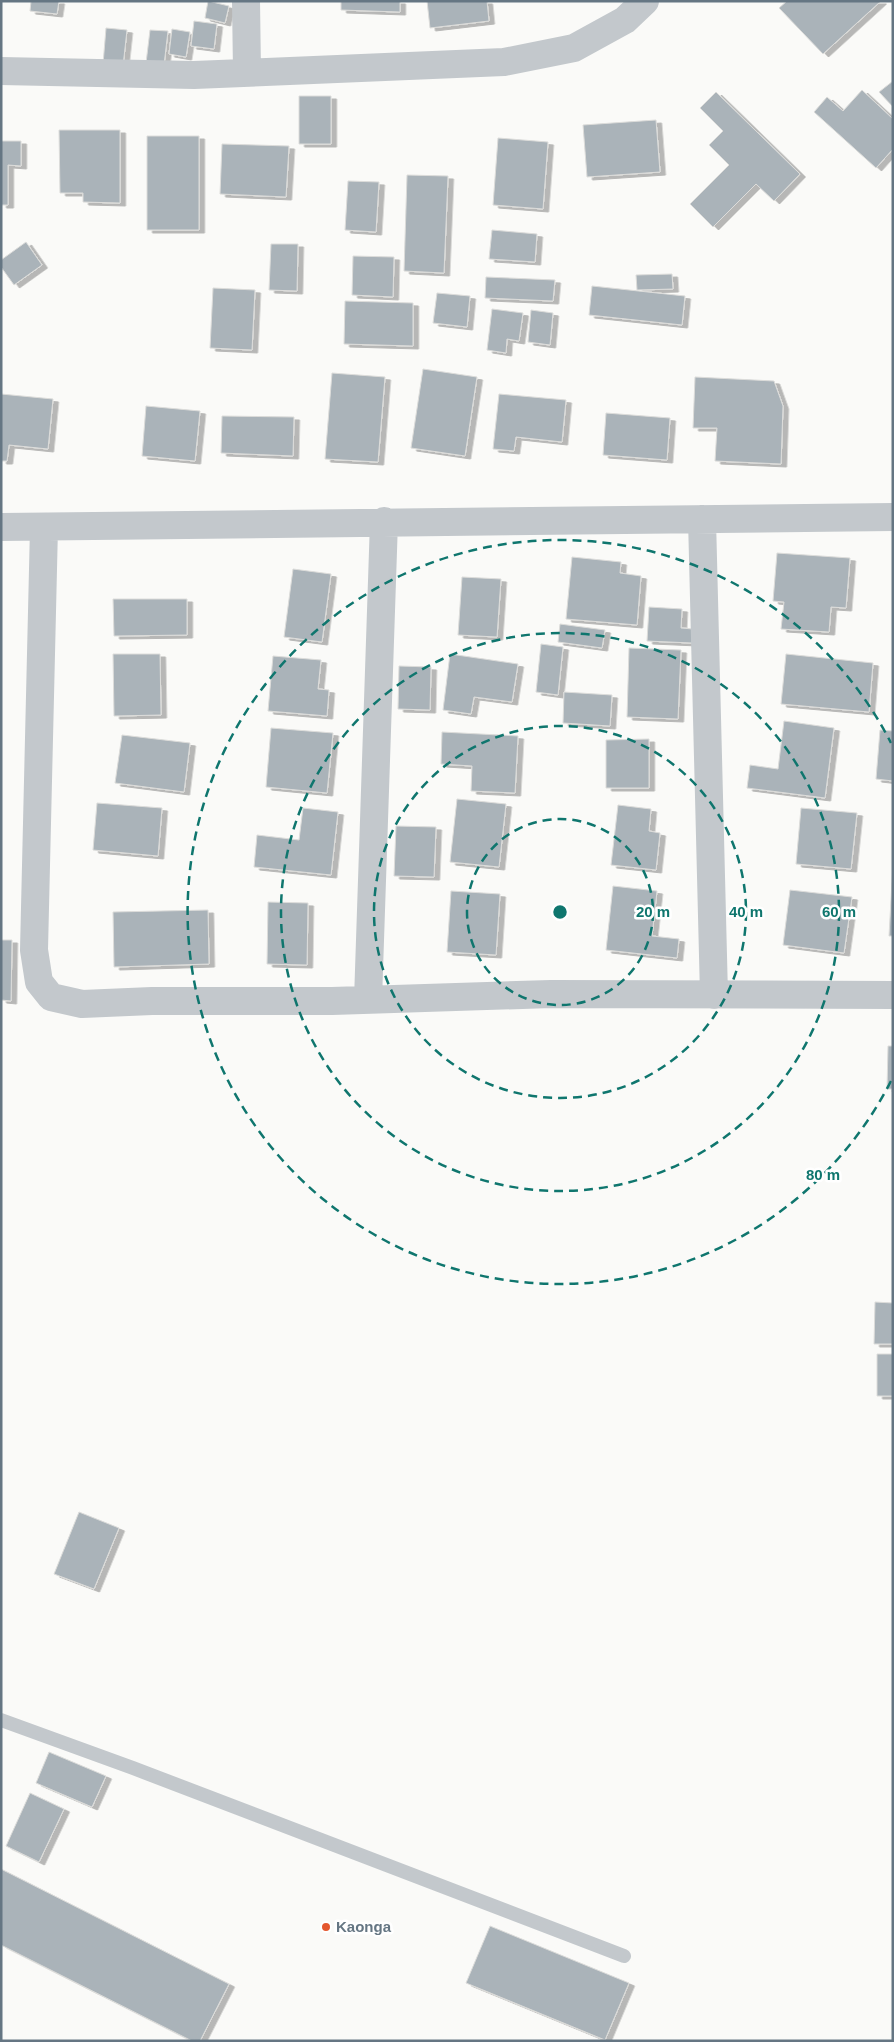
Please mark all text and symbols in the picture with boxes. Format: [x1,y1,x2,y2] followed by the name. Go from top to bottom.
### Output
[551,903,569,921] centre of rings
[636,903,670,920] text: 20 m
[729,903,763,920] text: 40 m
[822,903,856,920] text: 60 m
[806,1166,840,1183] text: 80 m
[336,1918,392,1935] place label: Kaonga
[320,1921,332,1933] marker: Kaonga

